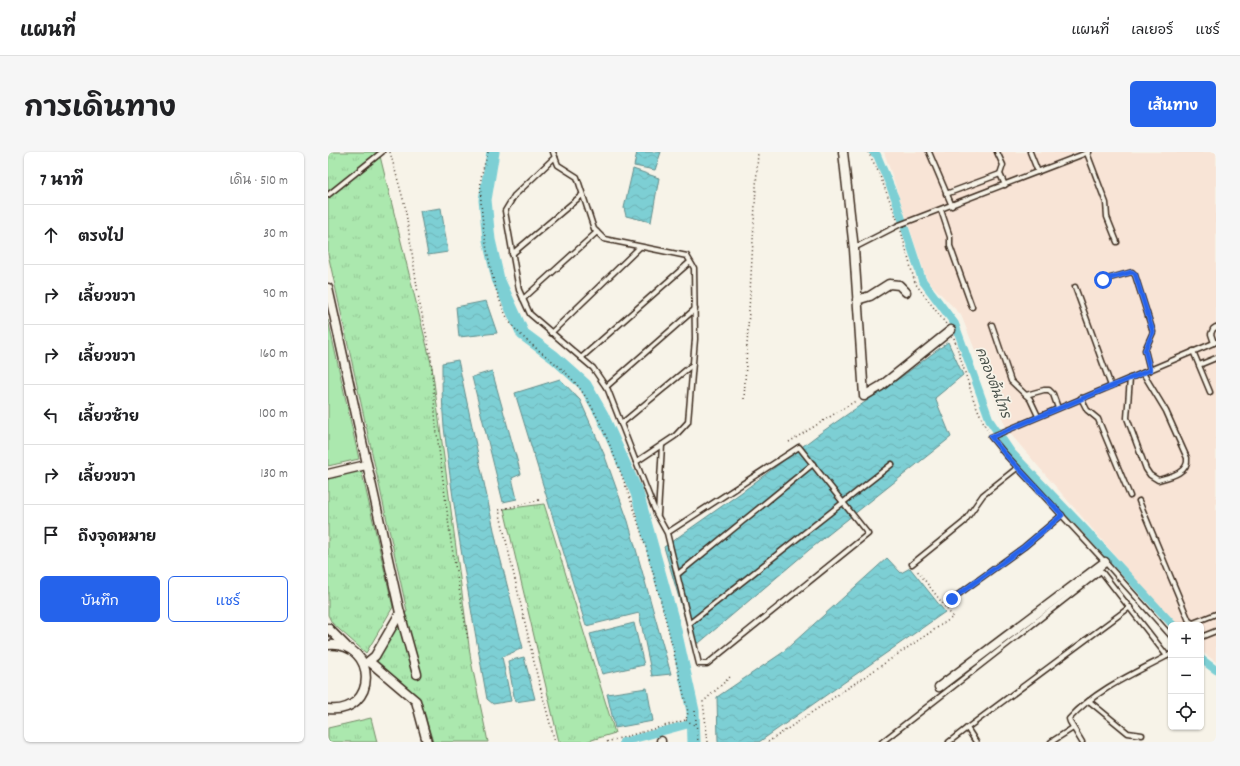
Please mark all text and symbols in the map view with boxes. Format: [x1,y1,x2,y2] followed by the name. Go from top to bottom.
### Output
[20,19,76,46] text: แผนที่
[1071,21,1109,41] text: แผนที่
[1131,21,1173,41] text: เลเยอร์
[1195,21,1220,41] text: แชร์
[1130,81,1216,127] button: เส้นทาง
[24,91,176,131] text: การเดินทาง
[40,170,83,194] text: 7 นาที
[229,172,288,191] text: เดิน · 510 m
[40,224,62,246] icon: ahead
[263,225,288,244] text: 30 m
[78,227,124,249] text: ตรงไป
[1094,271,1112,289] route start
[40,284,62,306] icon: right
[263,285,288,304] text: 90 m
[78,287,136,309] text: เลี้ยวขวา
[40,344,62,366] icon: right
[969,344,1016,423] water label: คลองต้นไทร
[260,345,288,364] text: 160 m
[78,347,136,369] text: เลี้ยวขวา
[40,404,62,426] icon: left
[259,405,288,424] text: 100 m
[78,407,139,429] text: เลี้ยวซ้าย
[40,464,62,486] icon: right
[260,465,288,484] text: 130 m
[78,467,136,489] text: เลี้ยวขวา
[40,524,62,546] icon: arrive
[78,527,156,549] text: ถึงจุดหมาย
[40,576,160,622] button: บันทึก
[168,576,288,622] button: แชร์
[943,590,961,608] route end
[1168,622,1204,730] map controls
[1168,622,1204,658] button: +
[1168,658,1204,694] button: −
[1168,694,1204,730] button: locate

